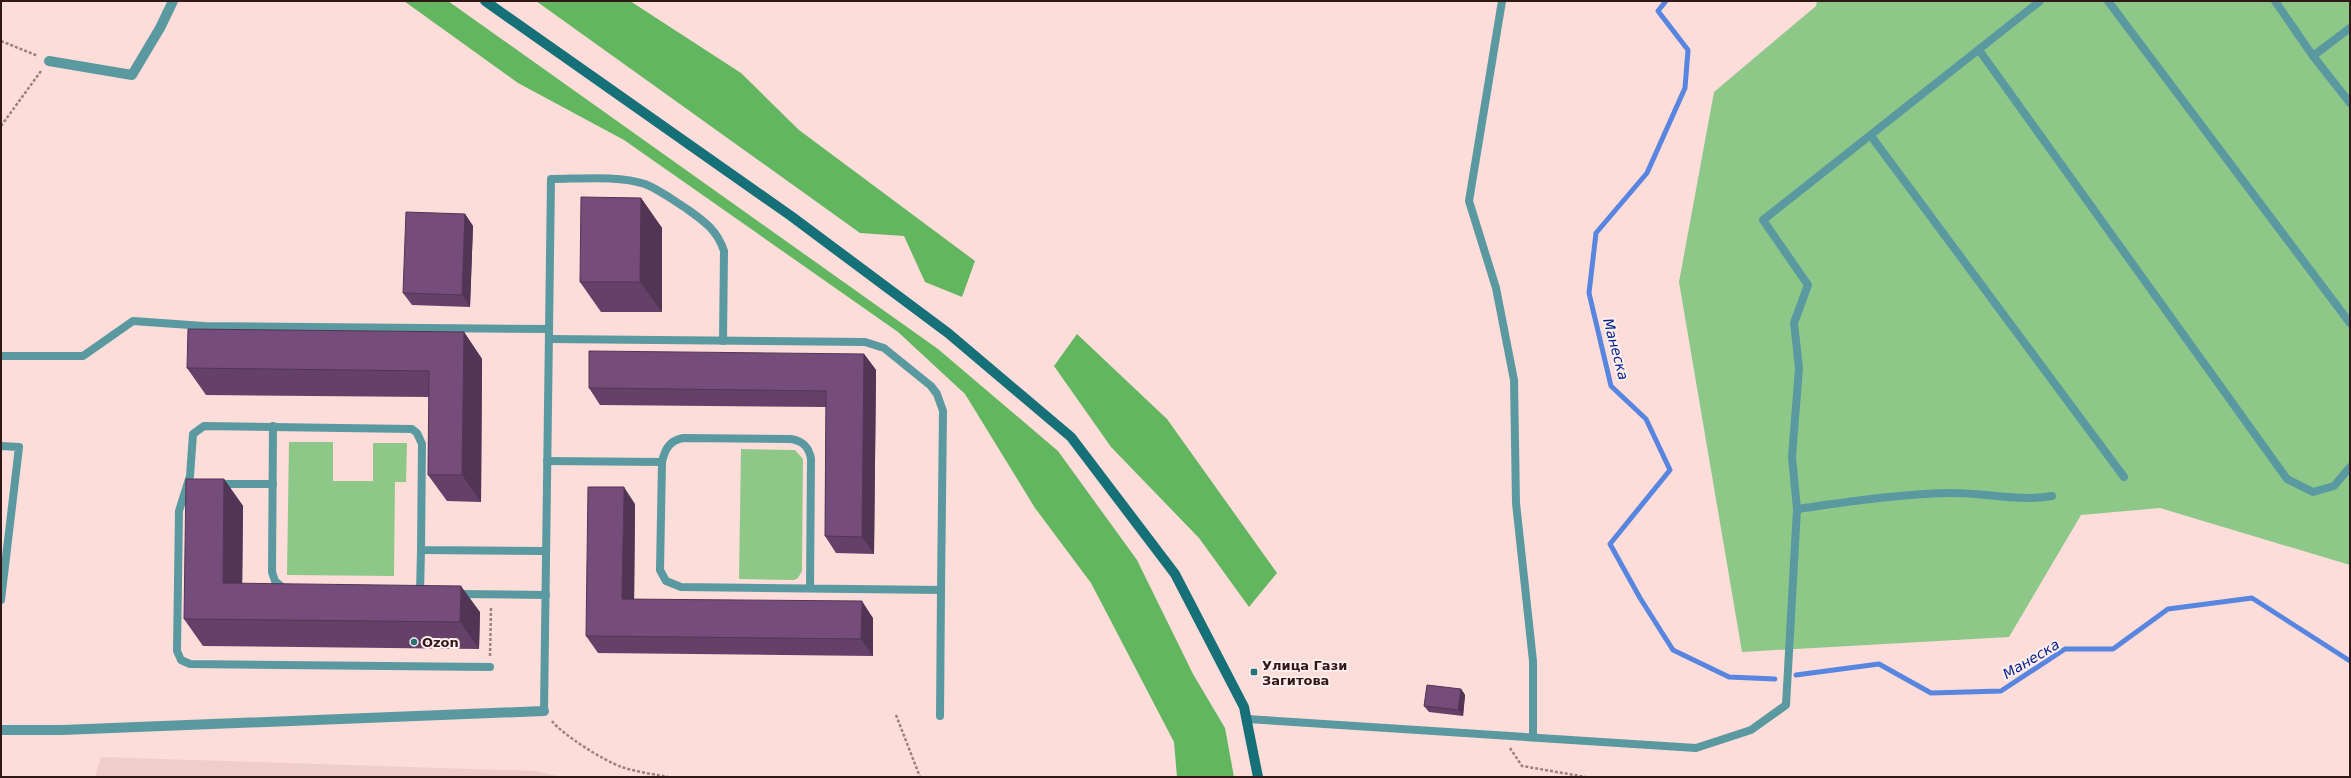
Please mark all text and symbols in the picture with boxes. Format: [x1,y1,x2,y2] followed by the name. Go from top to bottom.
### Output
[1600,316,1632,382] water label: Манеска
[422,635,459,650] place label: Ozon
[2000,636,2062,682] water label: Манеска
[409,637,419,647] marker: Ozon
[1262,658,1347,688] place label: Улица Гази Загитова
[1249,667,1259,677] marker: Улица Гази Загитова

